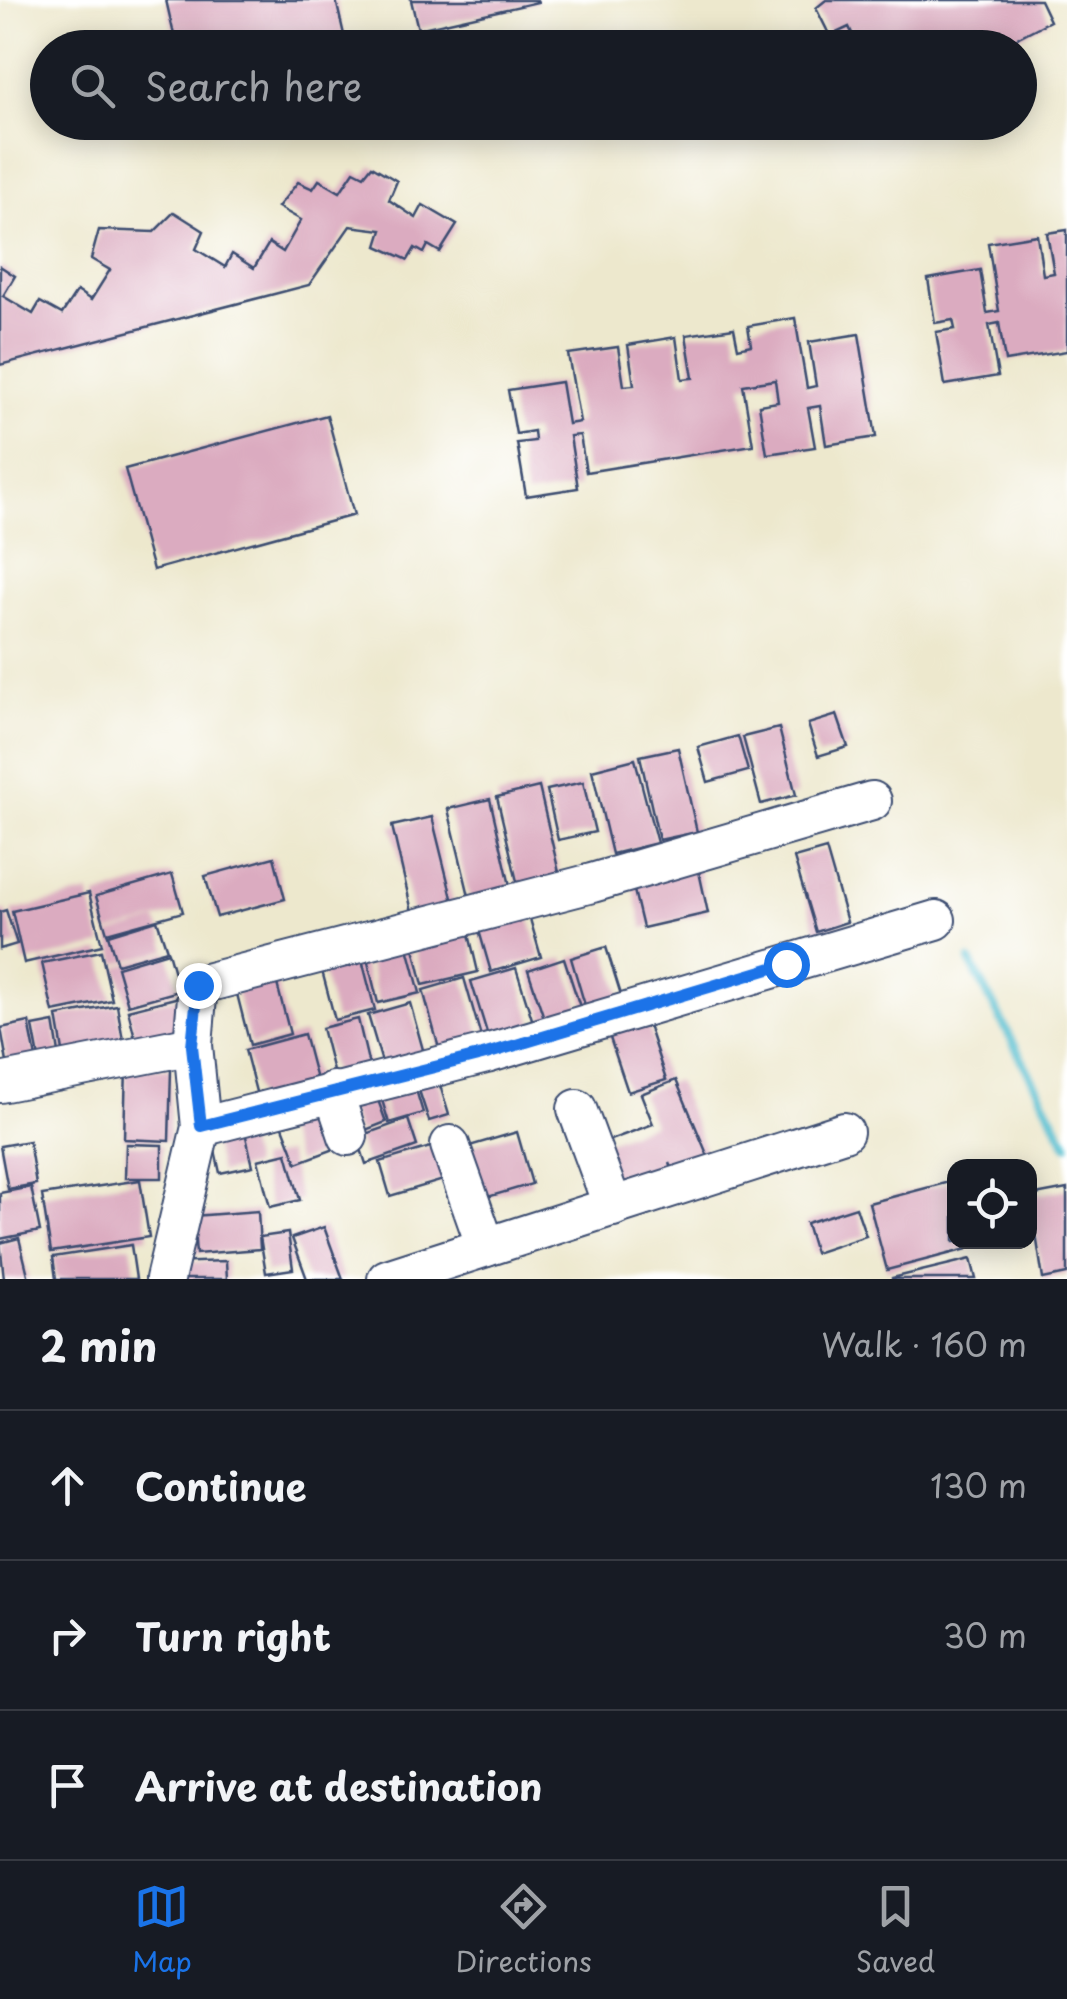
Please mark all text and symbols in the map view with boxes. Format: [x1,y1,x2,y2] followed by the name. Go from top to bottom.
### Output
[30,30,1037,140] search box
[145,57,362,114] text: Search here
[65,58,120,113] icon: search
[764,942,810,988] route start
[176,963,222,1009] route end
[947,1159,1037,1249] map controls
[947,1159,1037,1249] button: locate
[40,1313,157,1376] text: 2 min
[821,1320,1027,1368] text: Walk · 160 m
[135,1457,306,1514] text: Continue
[40,1458,95,1513] icon: ahead
[930,1461,1027,1509] text: 130 m
[135,1607,331,1664] text: Turn right
[40,1608,95,1663] icon: right
[943,1611,1027,1659] text: 30 m
[135,1757,543,1814] text: Arrive at destination
[40,1758,95,1813] icon: arrive
[132,1879,192,1982] tab: Map
[456,1879,592,1982] tab: Directions
[856,1879,935,1982] tab: Saved

